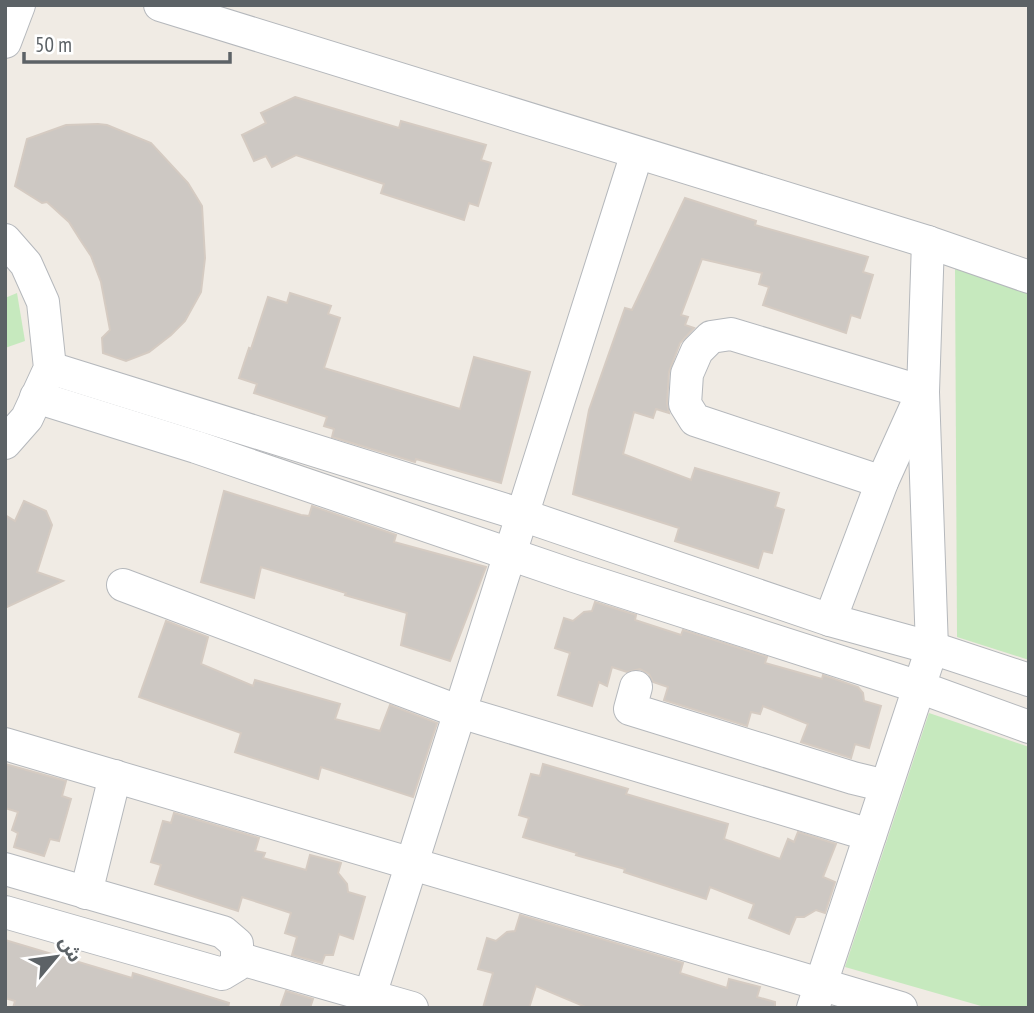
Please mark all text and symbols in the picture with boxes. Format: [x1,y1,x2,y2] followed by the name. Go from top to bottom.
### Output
[24,21,231,65] scale bar
[35,31,72,58] text: 50 m
[21,922,91,992] north arrow
[54,932,88,966] text: ش

